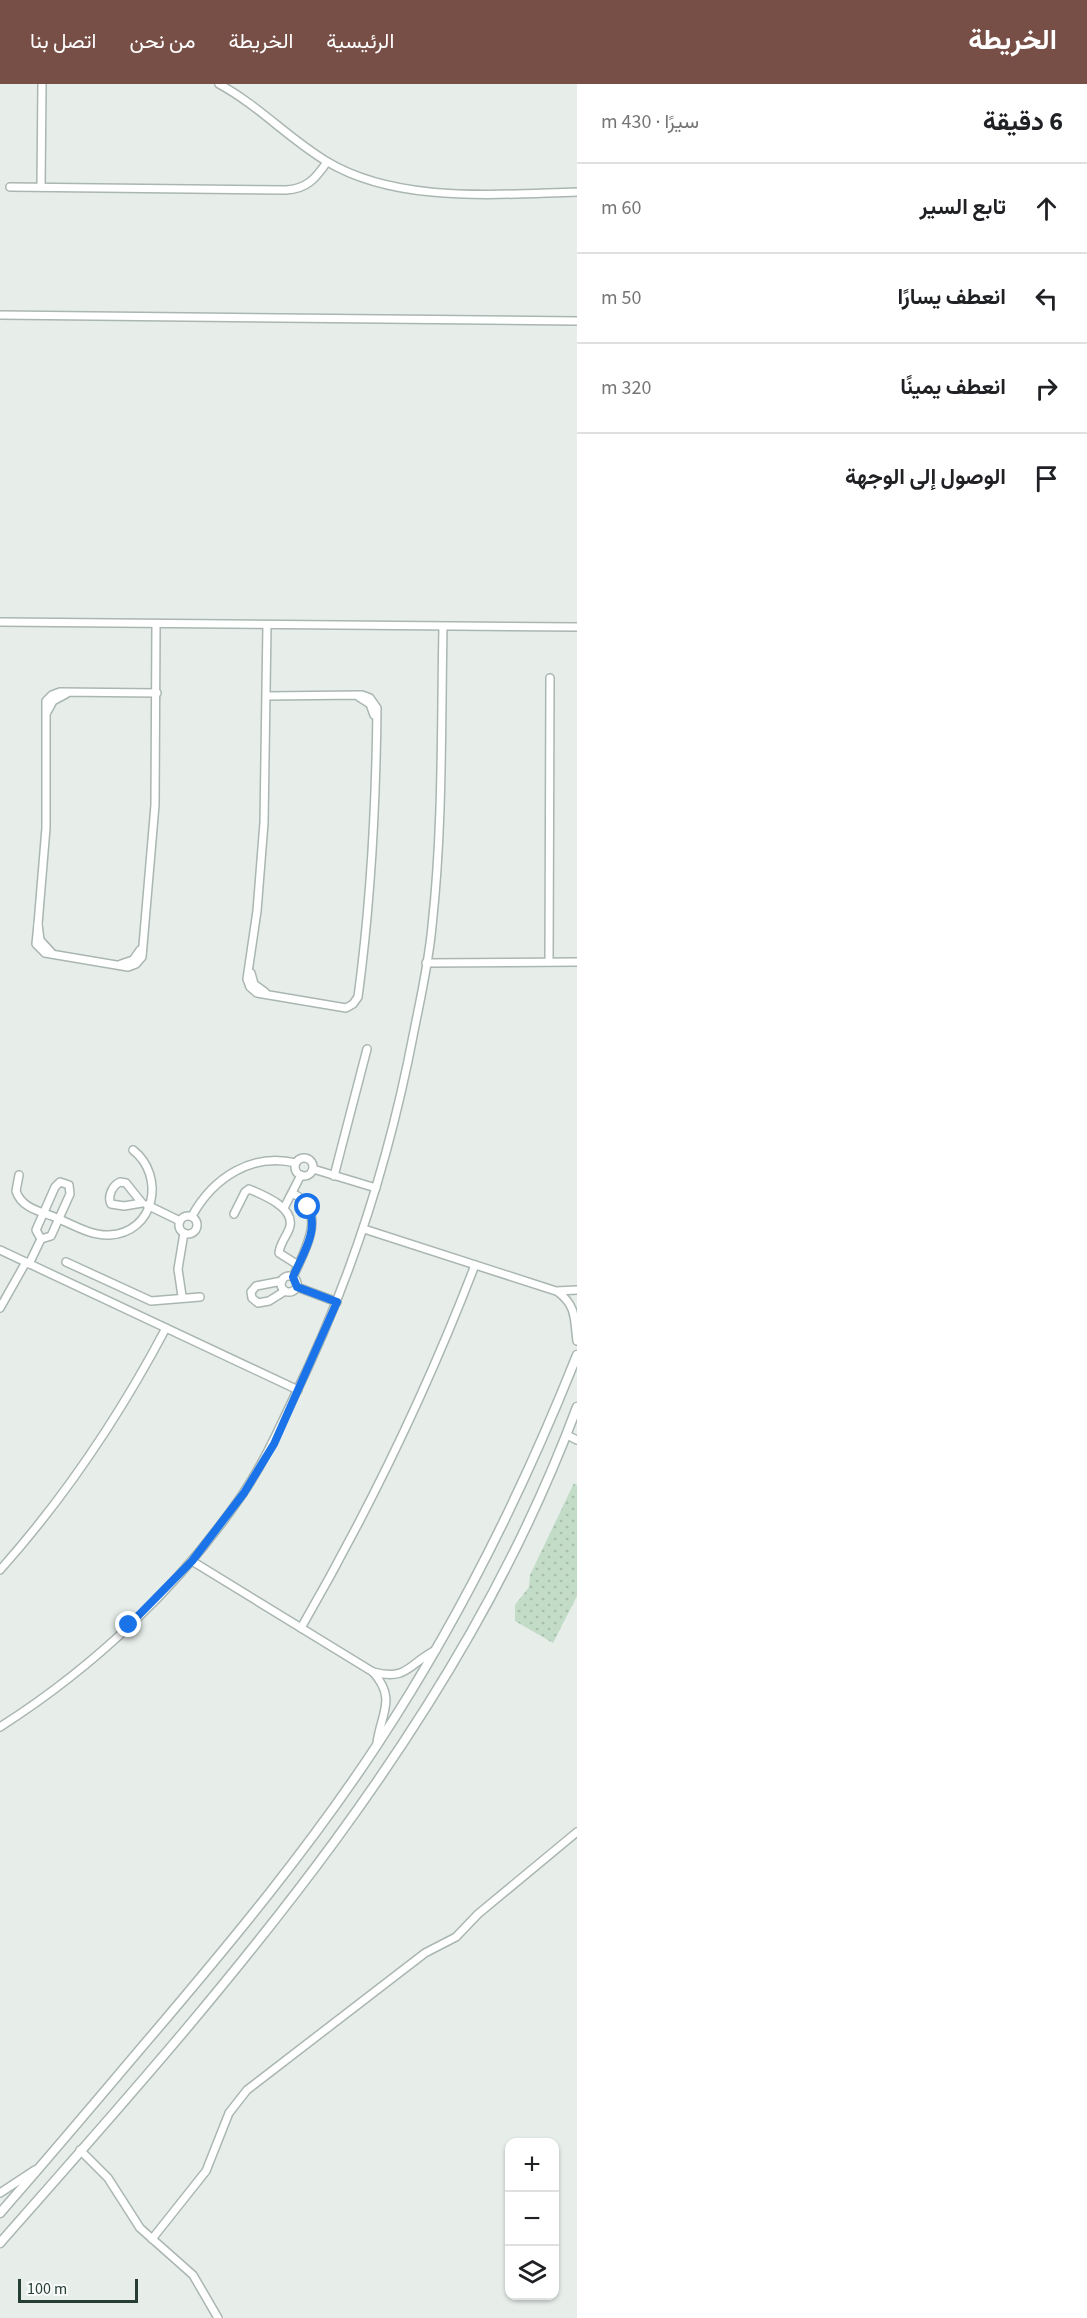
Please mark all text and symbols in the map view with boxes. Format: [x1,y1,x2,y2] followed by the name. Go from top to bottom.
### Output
[968,20,1057,60] text: الخريطة
[30,26,96,56] text: اتصل بنا
[129,26,195,56] text: من نحن
[228,26,293,56] text: الخريطة
[326,26,394,56] text: الرئيسية
[983,103,1063,140] text: 6 دقيقة
[601,108,699,136] text: سيرًا · 430 m
[920,191,1006,223] text: تابع السير
[1030,192,1063,225] icon: ahead
[601,194,641,222] text: 60 m
[897,281,1006,313] text: انعطف يسارًا
[1030,282,1063,315] icon: left
[601,284,641,312] text: 50 m
[900,371,1006,403] text: انعطف يمينًا
[1030,372,1063,405] icon: right
[601,374,651,402] text: 320 m
[845,461,1006,493] text: الوصول إلى الوجهة
[1030,462,1063,495] icon: arrive
[294,1193,320,1219] route start
[115,1611,141,1637] route end
[505,2138,559,2300] map controls
[505,2138,559,2192] button: +
[505,2192,559,2246] button: −
[505,2246,559,2300] button: layers
[18,2276,138,2304] scale bar
[27,2278,67,2300] text: 100 m

